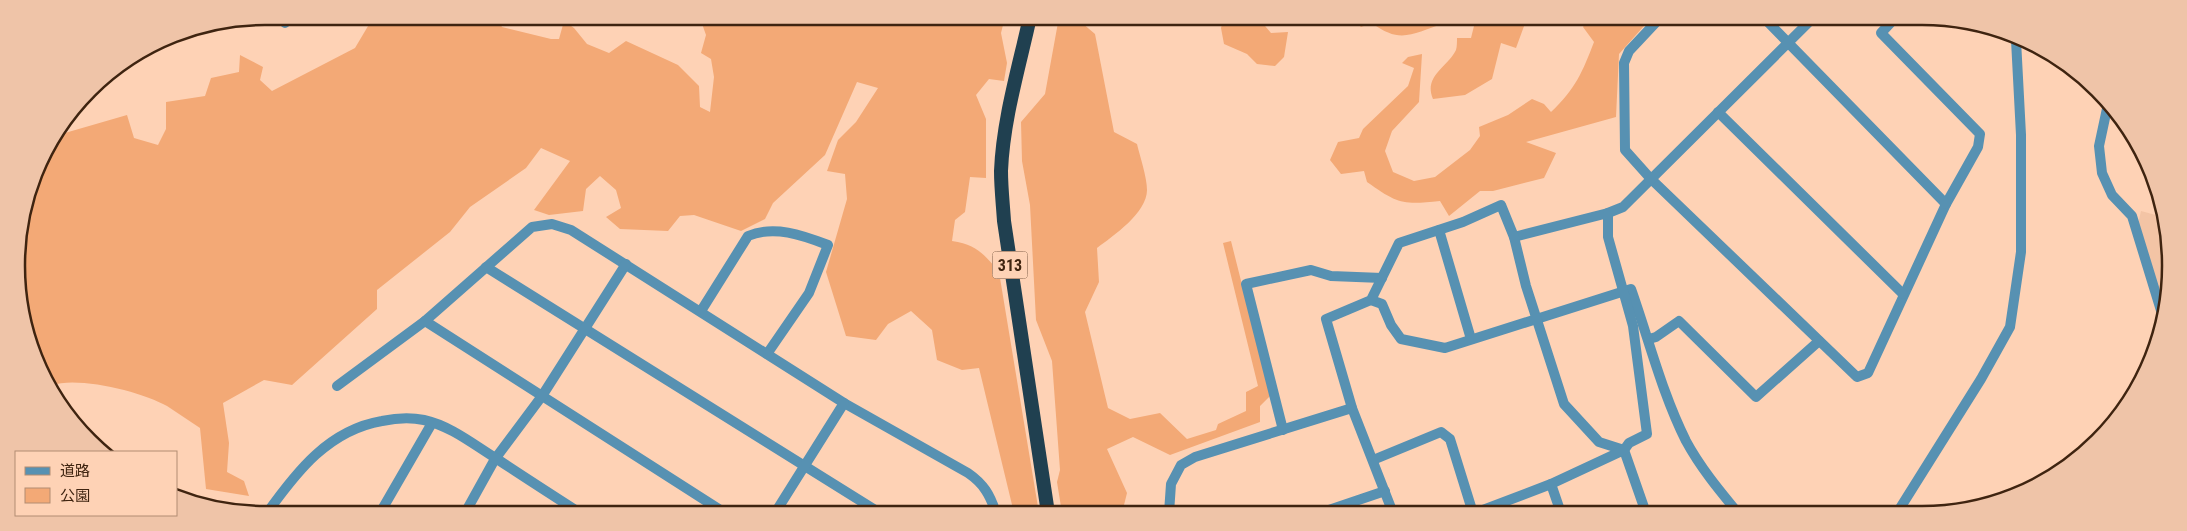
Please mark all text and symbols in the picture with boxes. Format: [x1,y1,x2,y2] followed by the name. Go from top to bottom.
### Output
[992,252,1028,278] road number: 313
[15,451,178,516] legend
[60,462,90,480] text: 道路
[60,487,90,505] text: 公園

